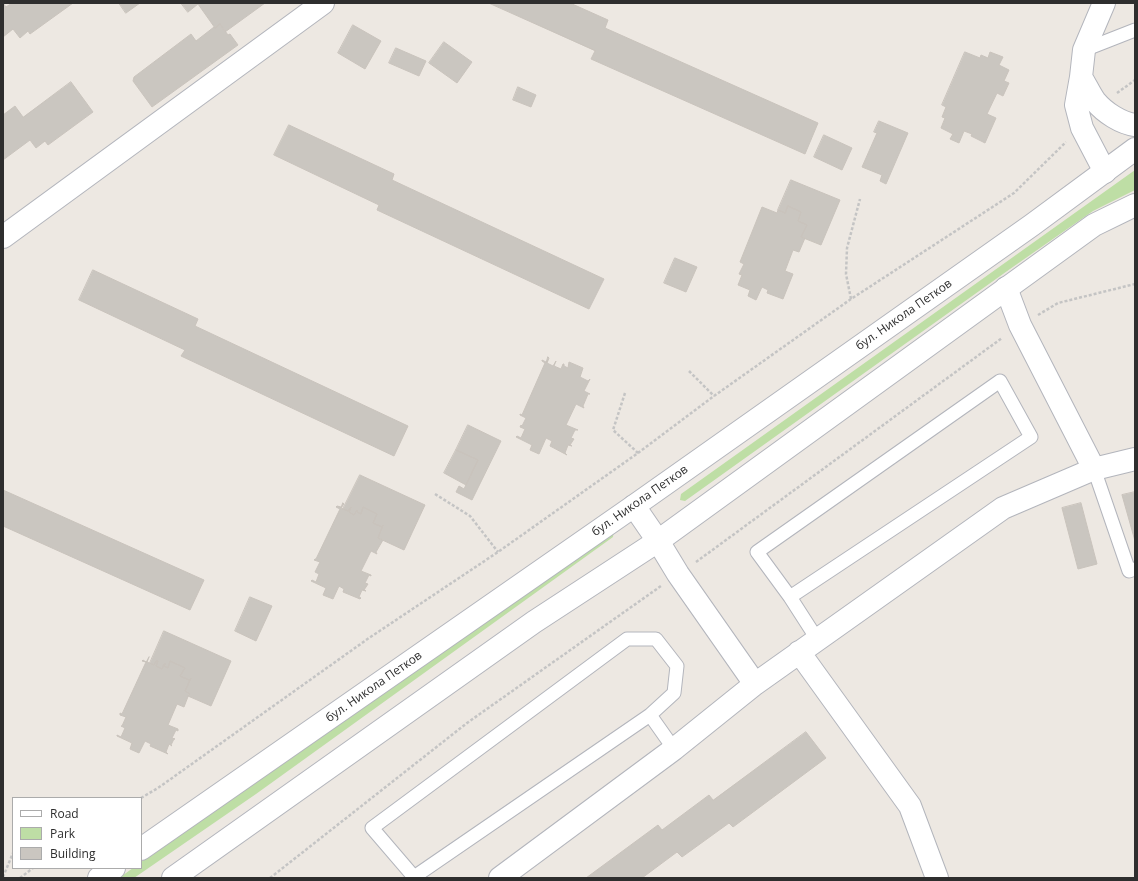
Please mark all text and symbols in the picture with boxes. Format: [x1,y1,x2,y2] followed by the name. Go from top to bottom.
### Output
[853,276,955,354] street label: бул. Никола Петков
[589,462,691,540] street label: бул. Никола Петков
[323,648,425,726] street label: бул. Никола Петков
[12,797,142,869] legend
[50,805,79,822] text: Road
[50,825,75,842] text: Park
[50,845,95,862] text: Building

